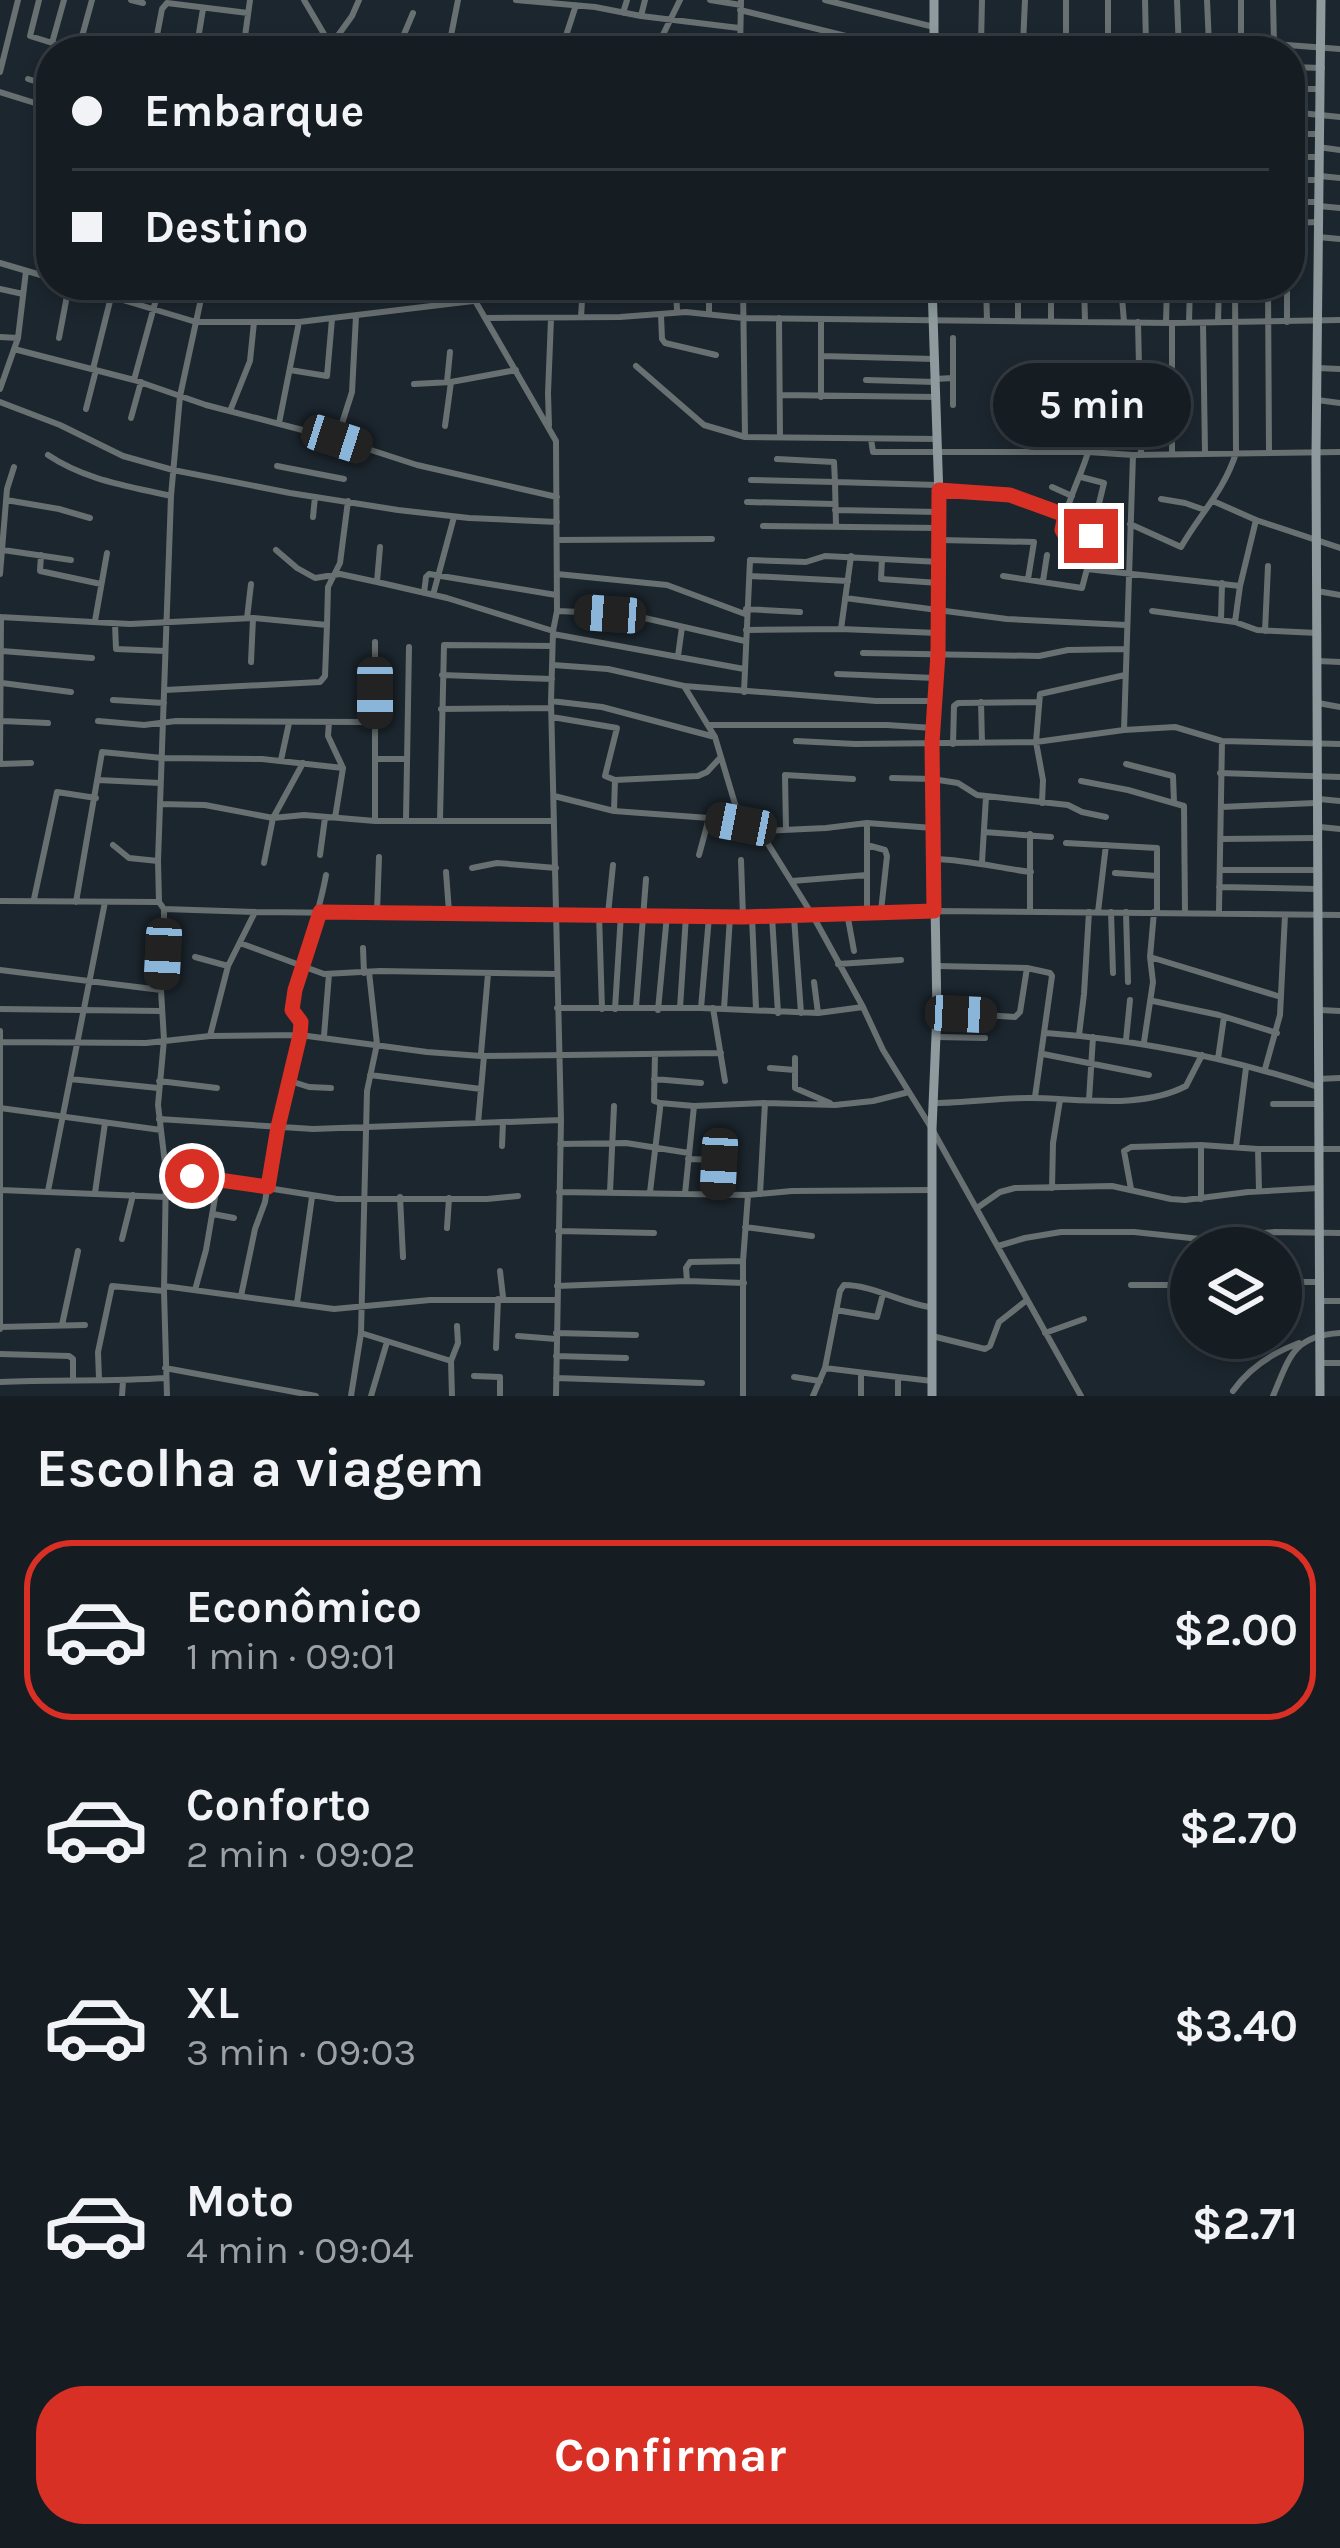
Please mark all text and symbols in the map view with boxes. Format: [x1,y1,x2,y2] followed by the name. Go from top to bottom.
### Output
[144,85,364,137] text: Embarque
[144,201,309,253] text: Destino
[992,362,1190,446] callout: 5 min
[1039,382,1145,428] text: 5 min
[297,411,377,467] car
[1064,509,1118,563] route end
[573,594,647,634] car
[357,657,393,729] car
[702,799,780,849] car
[143,917,183,991] car
[924,994,998,1034] car
[699,1127,739,1201] car
[165,1149,219,1203] route start
[1170,1227,1302,1359] map controls
[1170,1227,1302,1359] button: layers
[36,1436,485,1500] text: Escolha a viagem
[42,1576,150,1684] icon: car
[186,1581,422,1633] text: Econômico
[1173,1604,1298,1656] text: $2.00
[186,1633,396,1679] text: 1 min · 09:01
[42,1774,150,1882] icon: car
[186,1779,371,1831] text: Conforto
[1179,1802,1298,1854] text: $2.70
[186,1831,416,1877] text: 2 min · 09:02
[42,1972,150,2080] icon: car
[186,1977,239,2029] text: XL
[1174,2000,1298,2052] text: $3.40
[186,2029,416,2075] text: 3 min · 09:03
[42,2170,150,2278] icon: car
[186,2175,294,2227] text: Moto
[1192,2198,1298,2250] text: $2.71
[186,2227,414,2273] text: 4 min · 09:04
[36,2386,1304,2524] button: Confirmar

